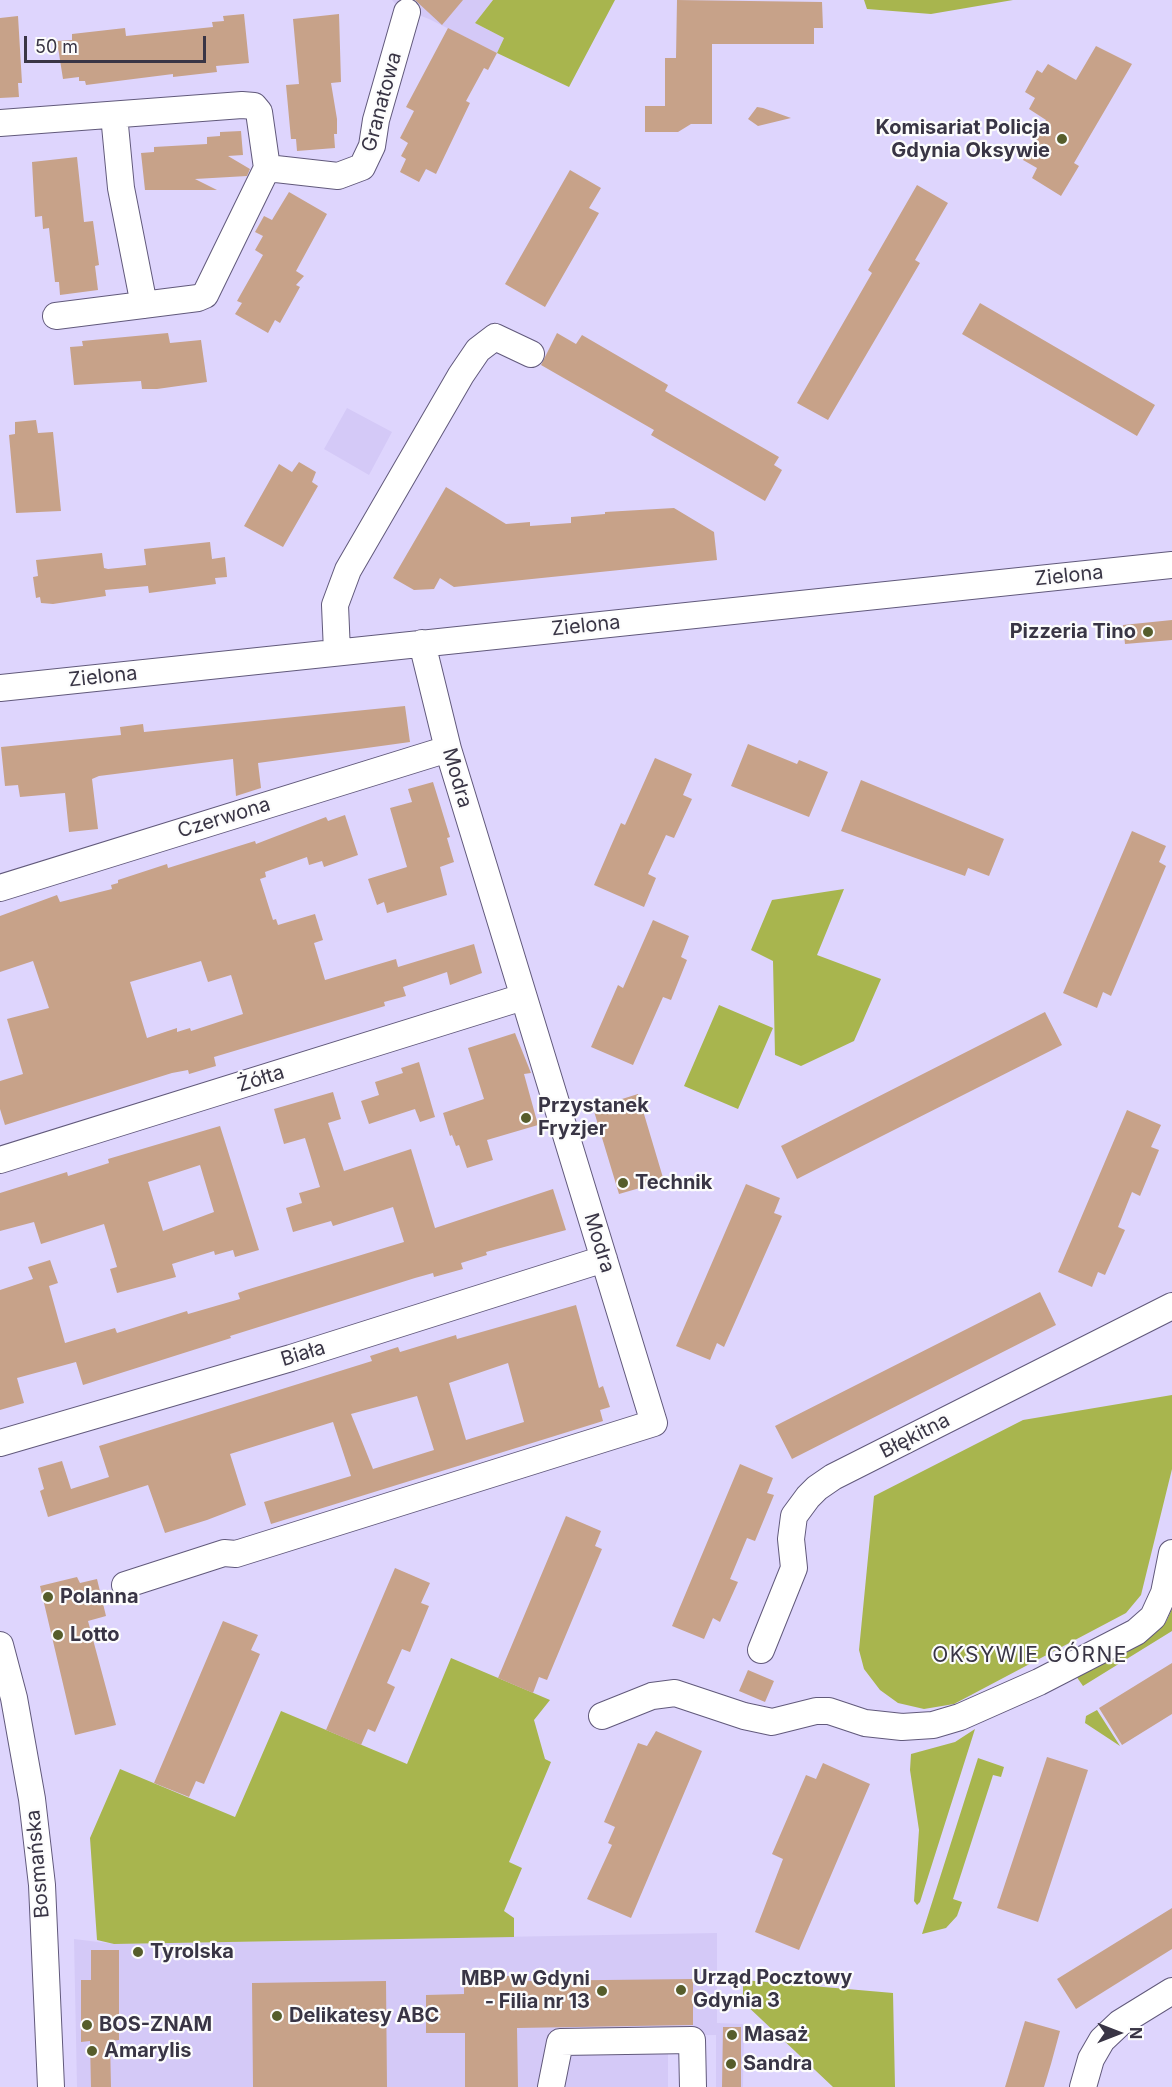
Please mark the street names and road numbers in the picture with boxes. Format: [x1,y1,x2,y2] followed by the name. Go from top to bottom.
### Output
[357,49,407,155] street label: Granatowa
[1033,560,1105,592] street label: Zielona
[550,610,622,642] street label: Zielona
[67,661,139,693] street label: Zielona
[437,745,477,811] street label: Modra
[175,793,273,843] street label: Czerwona
[235,1061,287,1097] street label: Żółta
[579,1210,619,1276] street label: Modra
[278,1336,328,1372] street label: Biała
[876,1408,954,1464] street label: Błękitna
[21,1809,55,1919] street label: Bosmańska

